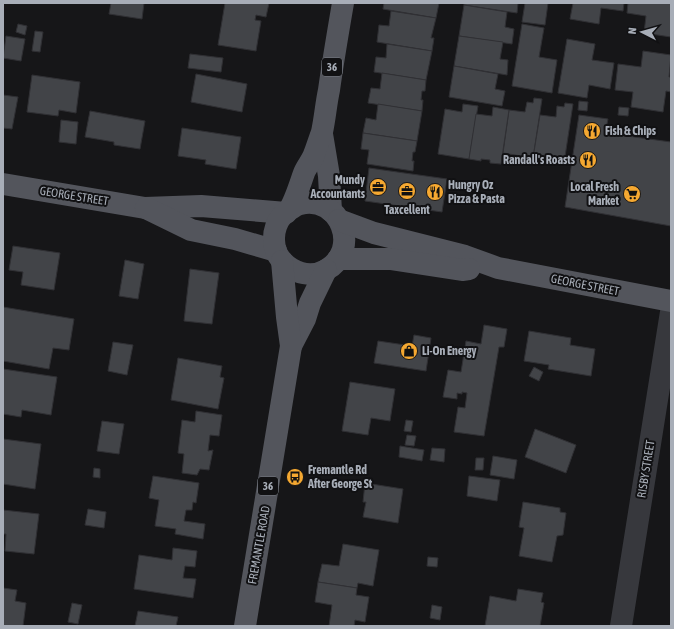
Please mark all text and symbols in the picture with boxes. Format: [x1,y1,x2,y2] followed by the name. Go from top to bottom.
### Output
[622,12,662,52] north arrow
[626,27,638,35] text: N
[322,58,342,76] road number: 36
[582,121,602,141] restaurant icon: Fish & Chips
[605,124,657,138] place label: Fish & Chips
[578,150,598,170] restaurant icon: Randall's Roasts
[503,153,576,167] place label: Randall's Roasts
[309,173,366,201] place label: Mundy Accountants
[368,177,388,197] office icon: Mundy Accountants
[448,178,505,206] place label: Hungry Oz Pizza & Pasta
[570,180,620,208] place label: Local Fresh Market
[397,181,417,201] office icon: Taxcellent
[425,182,445,202] restaurant icon: Hungry Oz Pizza & Pasta
[39,184,110,208] street label: GEORGE STREET
[622,184,642,204] supermarket icon: Local Fresh Market
[384,203,430,217] place label: Taxcellent
[550,272,621,299] street label: GEORGE STREET
[399,341,419,361] shop icon: Li-On Energy
[422,344,477,358] place label: Li-On Energy
[635,438,658,499] street label: RISBY STREET
[307,463,373,491] place label: Fremantle Rd After George St
[285,467,305,487] bus stop icon: Fremantle Rd After George St
[258,477,278,495] road number: 36
[245,505,273,585] street label: FREMANTLE ROAD

